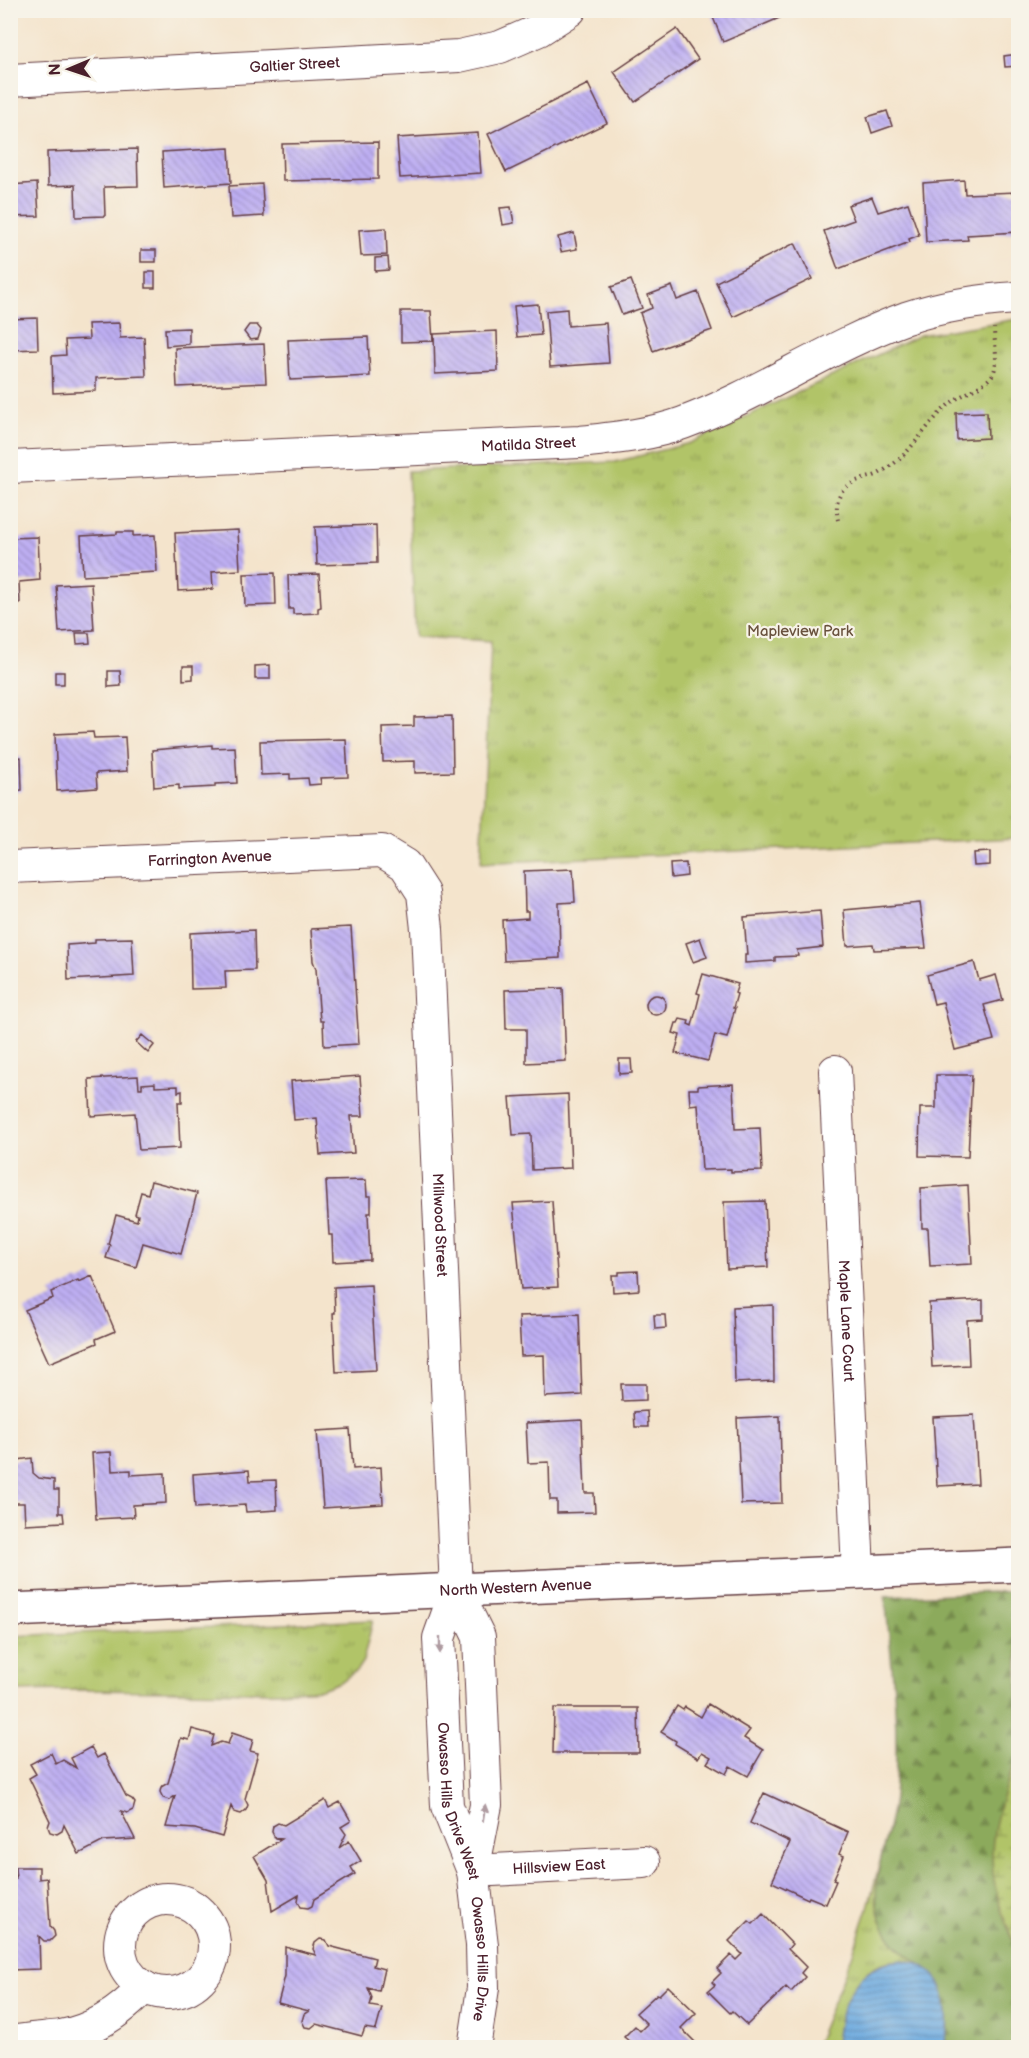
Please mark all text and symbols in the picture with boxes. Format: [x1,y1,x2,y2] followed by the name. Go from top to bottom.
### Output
[39,39,99,99] north arrow
[249,53,341,77] street label: Galtier Street
[46,63,65,76] text: N
[481,433,577,456] street label: Matilda Street
[747,622,854,641] park label: Mapleview Park
[147,847,272,871] street label: Farrington Avenue
[428,1173,451,1278] street label: Millwood Street
[834,1259,858,1383] street label: Maple Lane Court
[439,1575,592,1601] street label: North Western Avenue
[435,1636,445,1655] one-way arrow
[433,1722,483,1881] street label: Owasso Hills Drive West
[479,1803,488,1822] one-way arrow
[512,1855,606,1879] street label: Hillsview East
[466,1895,492,2023] street label: Owasso Hills Drive

